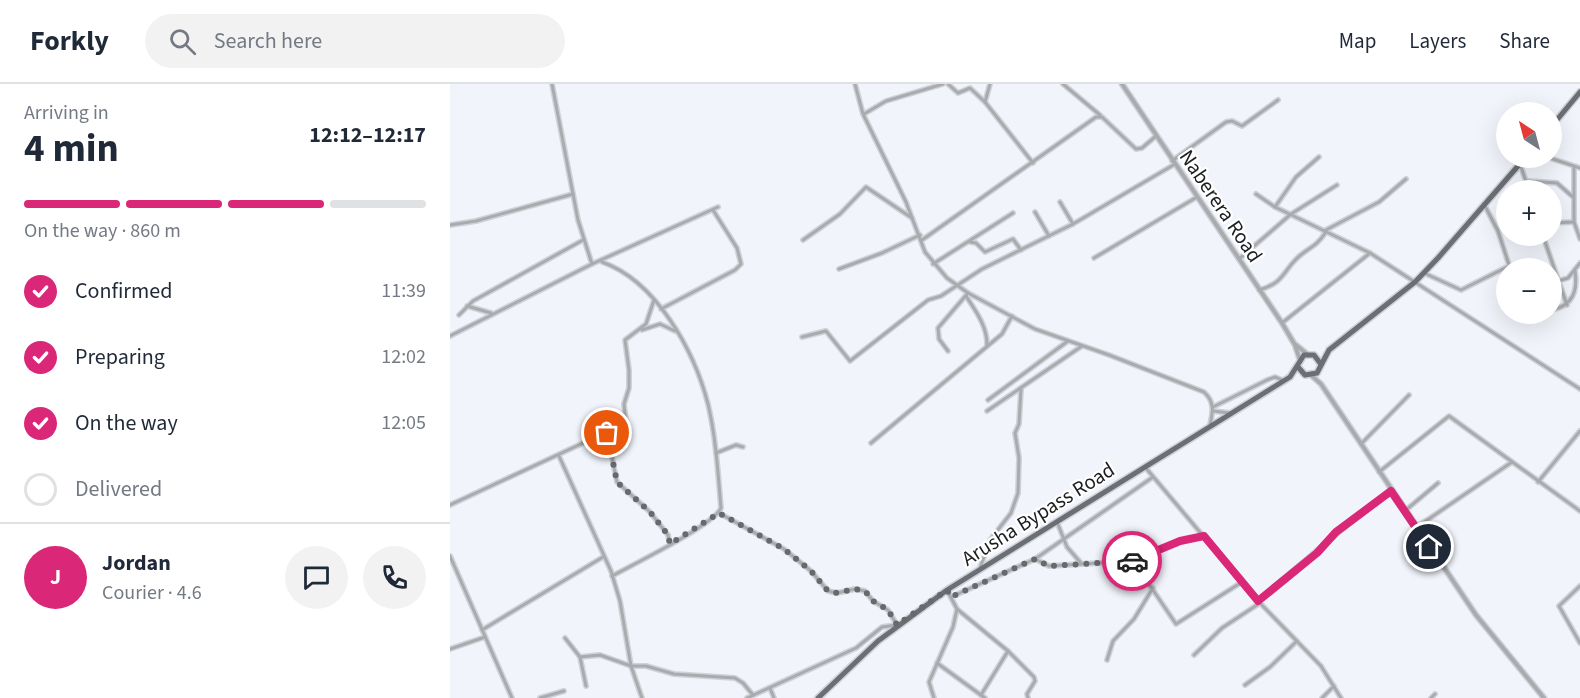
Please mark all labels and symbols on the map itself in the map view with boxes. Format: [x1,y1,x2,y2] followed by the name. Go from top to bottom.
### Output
[1496,102,1562,168] north arrow
[1172,144,1270,268] street label: Naberera Road
[581,407,632,458] pin
[956,455,1120,573] street label: Arusha Bypass Road
[1403,521,1454,572] pin
[1102,531,1162,591] courier

